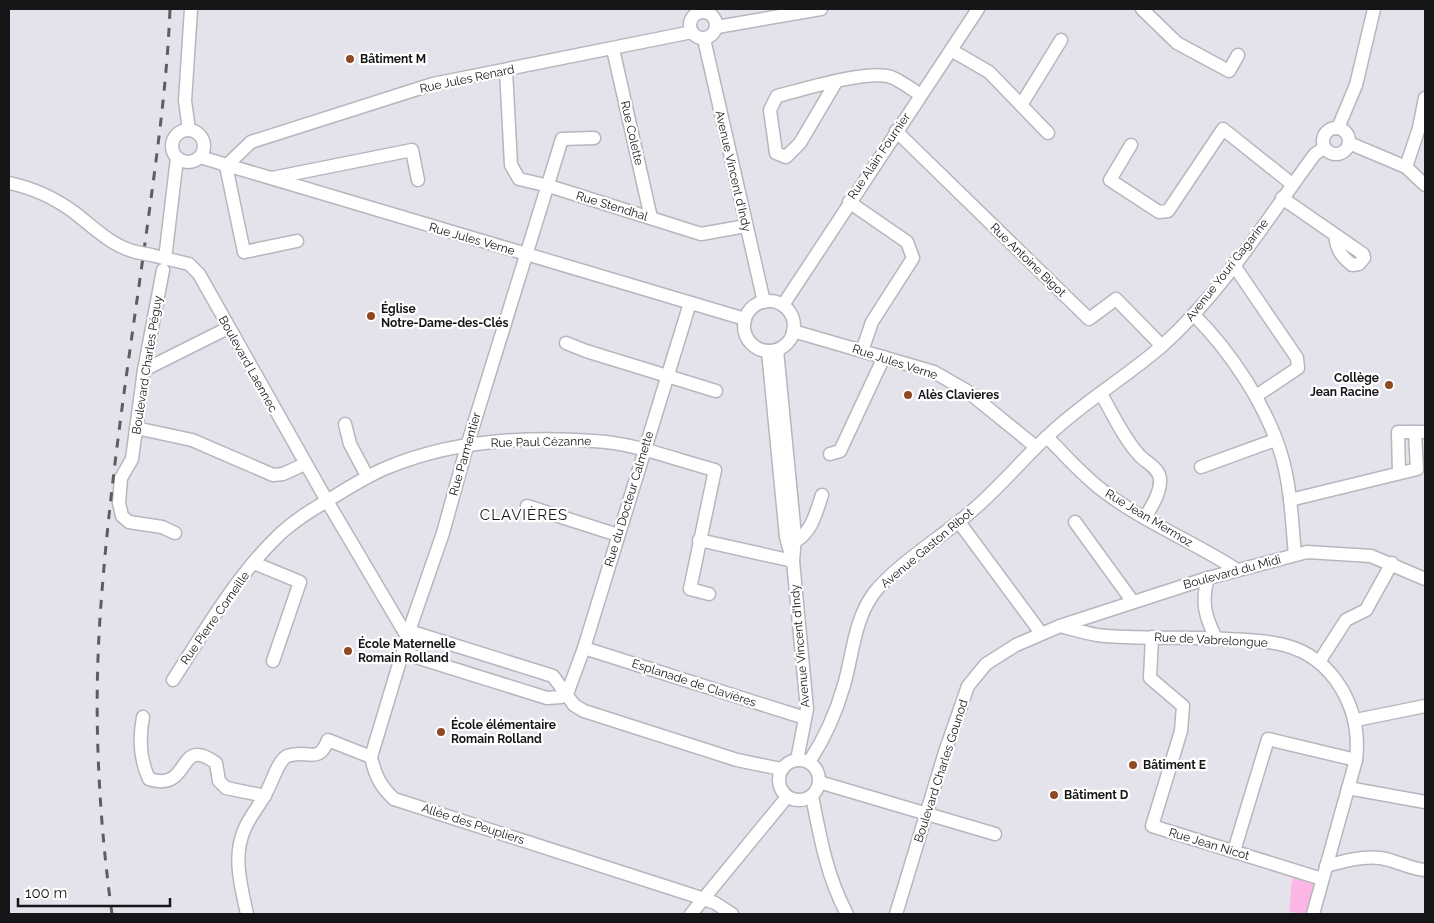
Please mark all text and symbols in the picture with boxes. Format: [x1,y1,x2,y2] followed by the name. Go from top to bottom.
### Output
[360,52,426,66] place label: Bâtiment M
[344,53,356,65] marker: Bâtiment M
[418,62,516,96] street label: Rue Jules Renard
[618,99,646,167] street label: Rue Colette
[712,109,754,233] street label: Avenue Vincent d'Indy
[845,109,914,202] street label: Rue Alain Fournier
[574,188,650,224] street label: Rue Stendhal
[1183,216,1271,324] street label: Avenue Youri Gagarine
[427,220,517,258] street label: Rue Jules Verne
[987,220,1069,300] street label: Rue Antoine Bigot
[129,294,165,435] street label: Boulevard Charles Péguy
[381,301,508,330] place label: Église Notre-Dame-des-Clés
[365,310,377,322] marker: Église Notre-Dame-des-Clés
[216,313,280,415] street label: Boulevard Laennec
[851,342,939,382] street label: Rue Jules Verne
[1310,371,1379,399] place label: Collège Jean Racine
[1383,379,1395,391] marker: Collège Jean Racine
[918,388,999,402] place label: Alès Clavieres
[902,389,914,401] marker: Alès Clavieres
[446,410,484,497] street label: Rue Parmentier
[602,430,656,568] street label: Rue du Docteur Calmette
[491,434,591,450] street label: Rue Paul Cézanne
[1103,486,1195,550] street label: Rue Jean Mermoz
[878,505,976,591] street label: Avenue Gaston Ribot
[480,506,568,524] district label: CLAVIÈRES
[1182,552,1282,592] street label: Boulevard du Midi
[178,569,252,667] street label: Rue Pierre Corneille
[788,583,812,708] street label: Avenue Vincent d'Indy
[1154,630,1268,650] street label: Rue de Vabrelongue
[358,636,456,665] place label: École Maternelle Romain Rolland
[342,645,354,657] marker: École Maternelle Romain Rolland
[630,656,758,710] street label: Esplanade de Clavières
[911,698,971,844] street label: Boulevard Charles Gounod
[451,717,556,746] place label: École élémentaire Romain Rolland
[435,726,447,738] marker: École élémentaire Romain Rolland
[1143,758,1206,772] place label: Bâtiment E
[1127,759,1139,771] marker: Bâtiment E
[1064,788,1129,802] place label: Bâtiment D
[1048,789,1060,801] marker: Bâtiment D
[420,801,526,847] street label: Allée des Peupliers
[1167,825,1251,863] street label: Rue Jean Nicot
[18,876,170,908] scale bar
[25,884,67,902] text: 100 m

